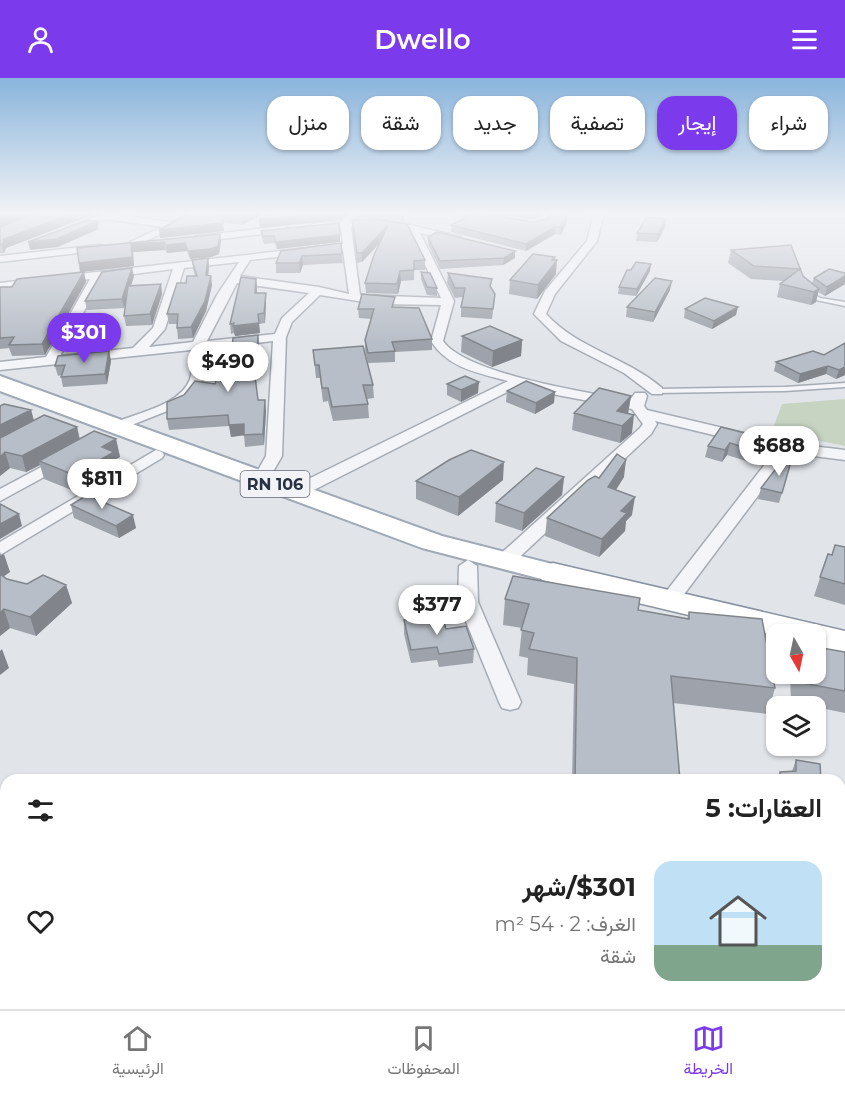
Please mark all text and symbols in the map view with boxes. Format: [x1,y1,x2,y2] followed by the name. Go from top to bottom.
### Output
[24,23,57,56] icon: person
[374,23,471,56] text: Dwello
[788,23,821,56] icon: menu
[267,96,349,150] chip: منزل
[361,96,441,150] chip: شقة
[453,96,538,150] chip: جديد
[550,96,645,150] chip: تصفية
[657,96,737,150] chip: إيجار
[749,96,828,150] chip: شراء
[48,313,120,364] pin: $301
[61,320,107,344] text: $301
[192,342,264,393] pin: $490
[202,349,255,373] text: $490
[743,426,815,477] pin: $688
[753,433,805,457] text: $688
[66,459,138,510] pin: $811
[81,466,123,490] text: $811
[240,471,310,497] road number: RN 106
[401,585,473,636] pin: $377
[412,592,462,616] text: $377
[766,624,826,684] north arrow
[766,624,826,756] map controls
[766,696,826,756] button: layers
[705,792,822,824] text: العقارات: 5
[24,794,57,827] icon: filters
[522,871,636,903] text: $301/شهر
[702,885,774,957] icon: home
[24,905,57,938] icon: heart
[494,912,636,936] text: الغرف: 2 · 54 m²
[600,944,636,968] text: شقة
[112,1022,164,1083] tab: الرئيسية
[388,1022,460,1083] tab: المحفوظات
[684,1022,733,1083] tab: الخريطة

